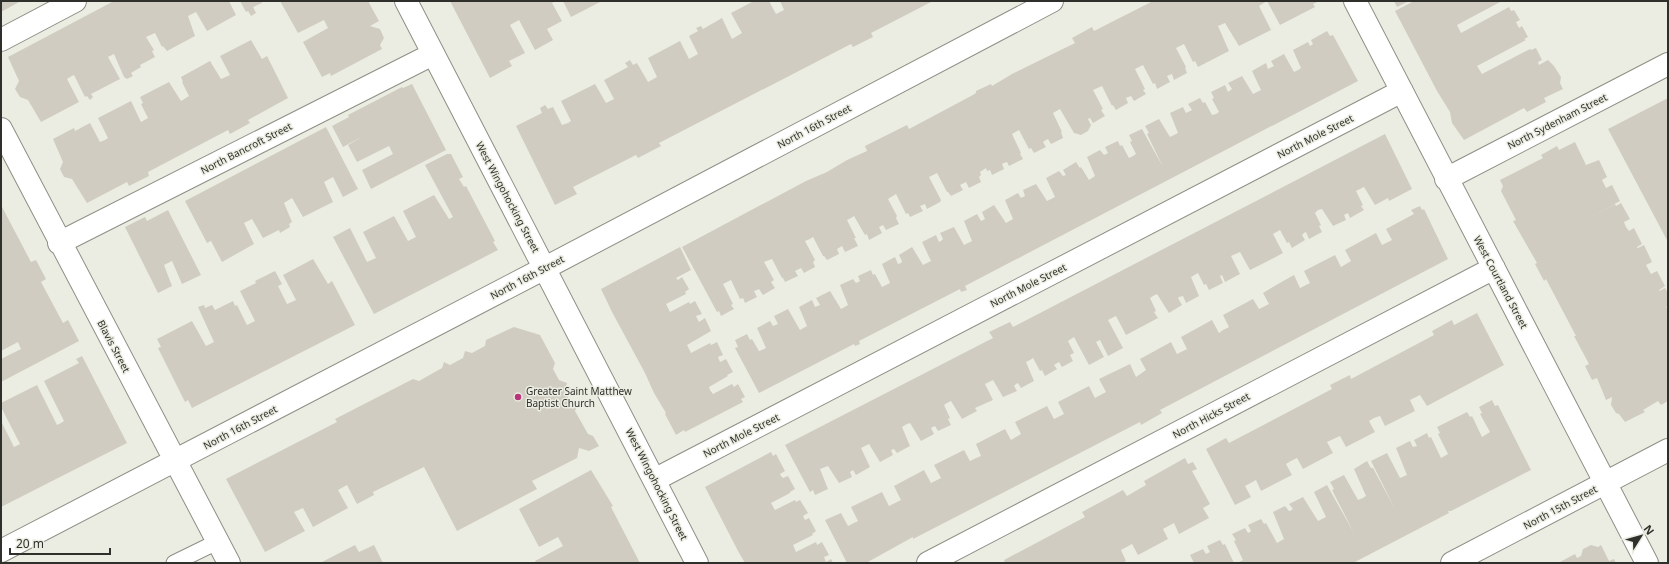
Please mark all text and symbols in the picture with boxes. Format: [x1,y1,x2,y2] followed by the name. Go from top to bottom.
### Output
[1505,90,1610,152] street label: North Sydenham Street
[775,100,854,151] street label: North 16th Street
[1274,111,1356,161] street label: North Mole Street
[198,119,294,177] street label: North Bancroft Street
[473,139,543,255] street label: West Wingohocking Street
[1471,233,1532,331] street label: West Courtland Street
[488,251,567,302] street label: North 16th Street
[987,260,1069,310] street label: North Mole Street
[94,317,134,375] street label: Blavis Street
[526,384,632,410] place label: Greater Saint Matthew Baptist Church
[1170,389,1252,441] street label: North Hicks Street
[513,392,523,402] marker: Greater Saint Matthew Baptist Church
[201,401,280,452] street label: North 16th Street
[700,410,782,460] street label: North Mole Street
[623,426,692,543] street label: West Wingohocking Street
[1521,481,1600,532] street label: North 15th Street
[1621,516,1661,556] north arrow
[1641,522,1658,538] text: N
[10,530,110,556] scale bar
[16,535,44,552] text: 20 m

